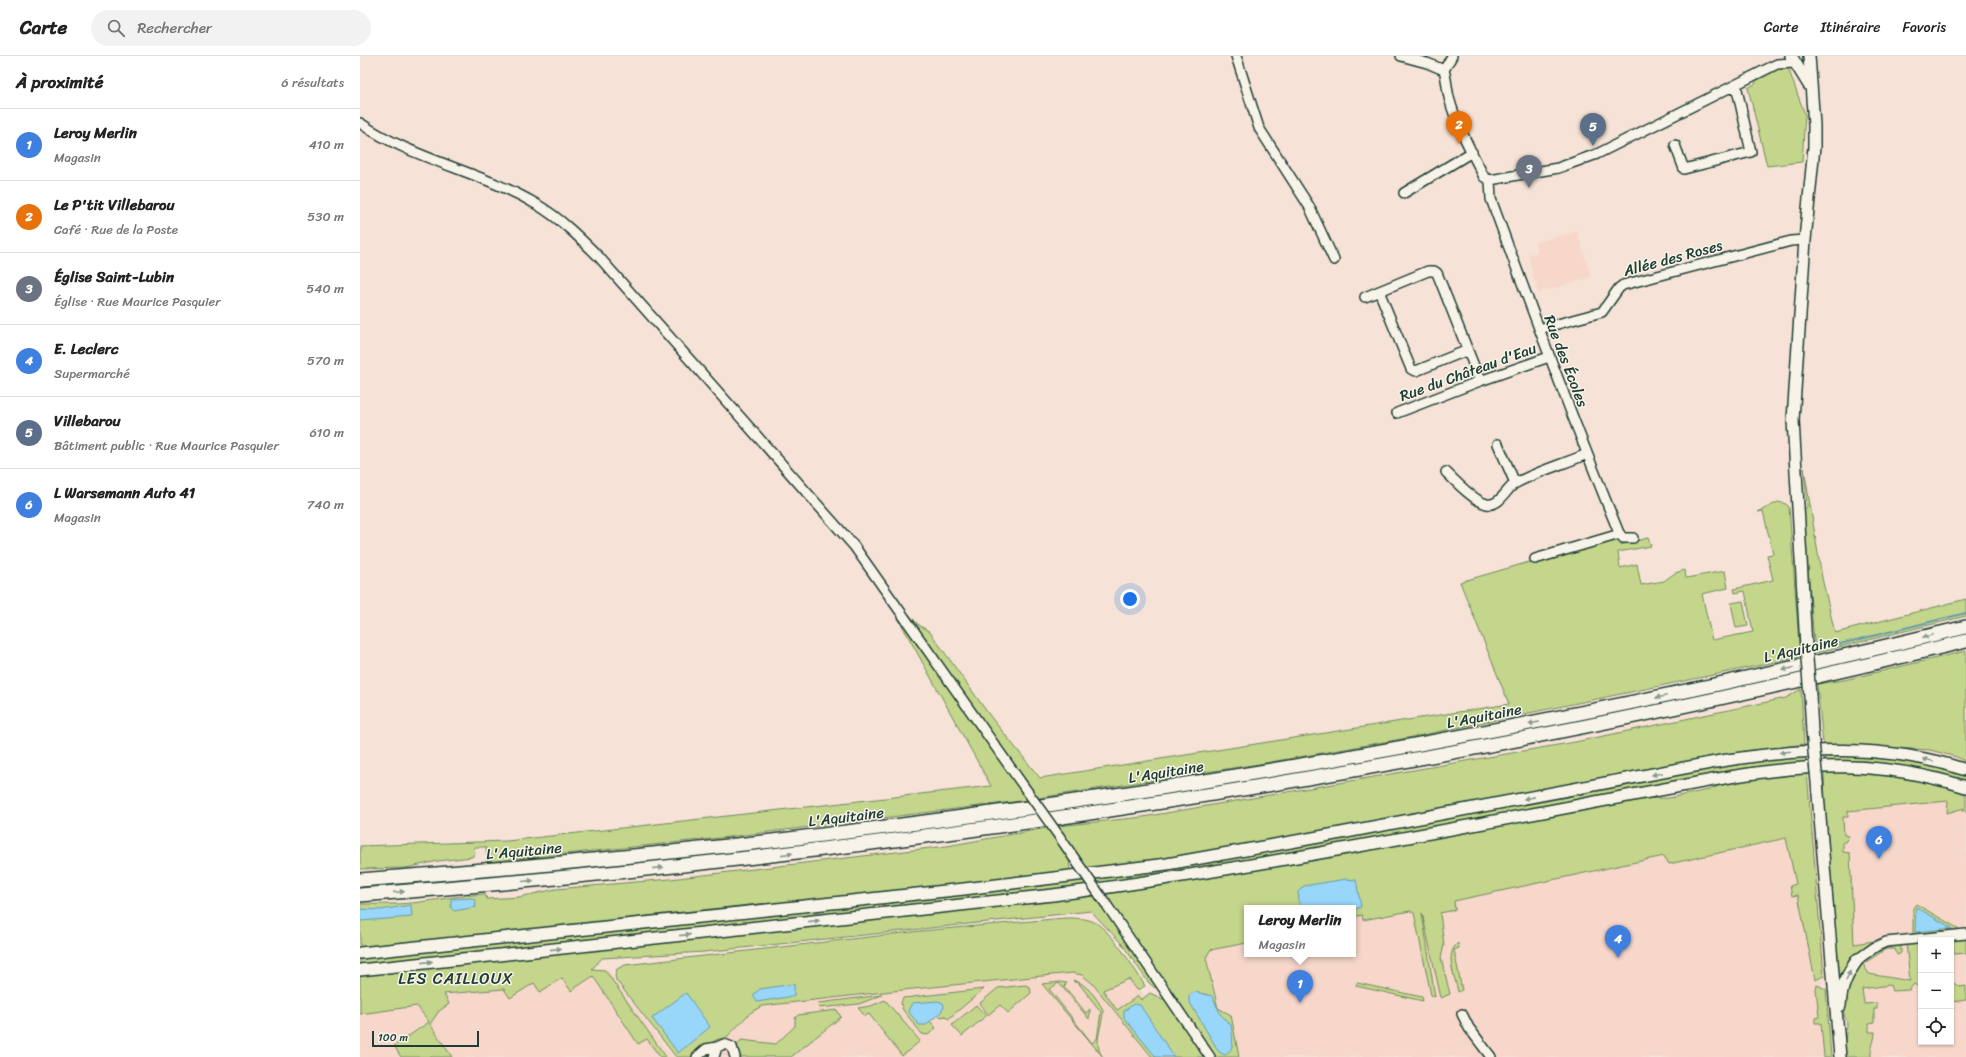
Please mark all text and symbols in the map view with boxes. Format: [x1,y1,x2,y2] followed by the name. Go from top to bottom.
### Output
[91,10,371,46] search box
[20,11,67,44] text: Carte
[137,15,212,41] text: Rechercher
[1764,15,1799,40] text: Carte
[1821,15,1880,40] text: Itinéraire
[1902,15,1946,40] text: Favoris
[105,17,127,39] icon: search
[16,67,103,97] text: À proximité
[281,71,344,94] text: 6 résultats
[1446,111,1472,144] pin: 2
[1580,113,1606,146] pin: 5
[54,120,137,146] text: Leroy Merlin
[26,133,32,156] text: 1
[309,133,344,156] text: 410 m
[54,146,101,169] text: Magasin
[1516,155,1542,188] pin: 3
[54,192,175,218] text: Le P'tit Villebarou
[25,205,33,228] text: 2
[307,205,344,228] text: 530 m
[54,218,178,241] text: Café · Rue de la Poste
[1620,232,1726,284] street label: Allée des Roses
[54,264,174,290] text: Église Saint-Lubin
[25,277,33,300] text: 3
[306,277,344,300] text: 540 m
[54,290,221,313] text: Église · Rue Maurice Pasquier
[1536,311,1596,411] street label: Rue des Écoles
[1396,335,1540,409] street label: Rue du Château d'Eau
[54,336,119,362] text: E. Leclerc
[25,349,33,372] text: 4
[307,349,344,372] text: 570 m
[54,362,130,385] text: Supermarché
[54,408,121,434] text: Villebarou
[25,421,33,444] text: 5
[309,421,344,444] text: 610 m
[54,434,279,457] text: Bâtiment public · Rue Maurice Pasquier
[54,480,195,506] text: L Warsemann Auto 41
[25,493,33,516] text: 6
[307,493,344,516] text: 740 m
[54,506,101,529] text: Magasin
[1120,589,1140,609] your location
[1761,628,1841,670] street label: L'Aquitaine
[1922,633,1934,639] one-way arrow
[1782,666,1794,672] one-way arrow
[1655,694,1667,700] one-way arrow
[1444,696,1524,736] street label: L'Aquitaine
[1527,720,1540,726] one-way arrow
[1779,749,1791,755] one-way arrow
[1126,753,1206,791] street label: L'Aquitaine
[1922,757,1934,763] one-way arrow
[1651,771,1663,777] one-way arrow
[1523,795,1535,801] one-way arrow
[807,799,886,835] street label: L'Aquitaine
[1866,826,1892,859] pin: 6
[485,835,563,867] street label: L'Aquitaine
[781,851,793,857] one-way arrow
[652,865,664,872] one-way arrow
[522,878,534,884] one-way arrow
[393,888,405,895] one-way arrow
[1244,905,1356,957] popup
[1259,907,1341,933] text: Leroy Merlin
[808,918,820,924] one-way arrow
[1605,925,1631,958] pin: 4
[679,932,691,938] one-way arrow
[1259,933,1305,956] text: Magasin
[1918,937,1954,1045] map controls
[1918,937,1954,973] button: +
[550,945,562,952] one-way arrow
[421,959,433,966] one-way arrow
[398,964,514,993] district label: LES CAILLOUX
[1287,970,1313,1003] pin: 1
[1845,970,1851,982] one-way arrow
[1918,973,1954,1009] button: −
[1918,1009,1954,1045] button: locate
[378,1028,408,1047] text: 100 m
[372,1029,479,1048] scale bar

